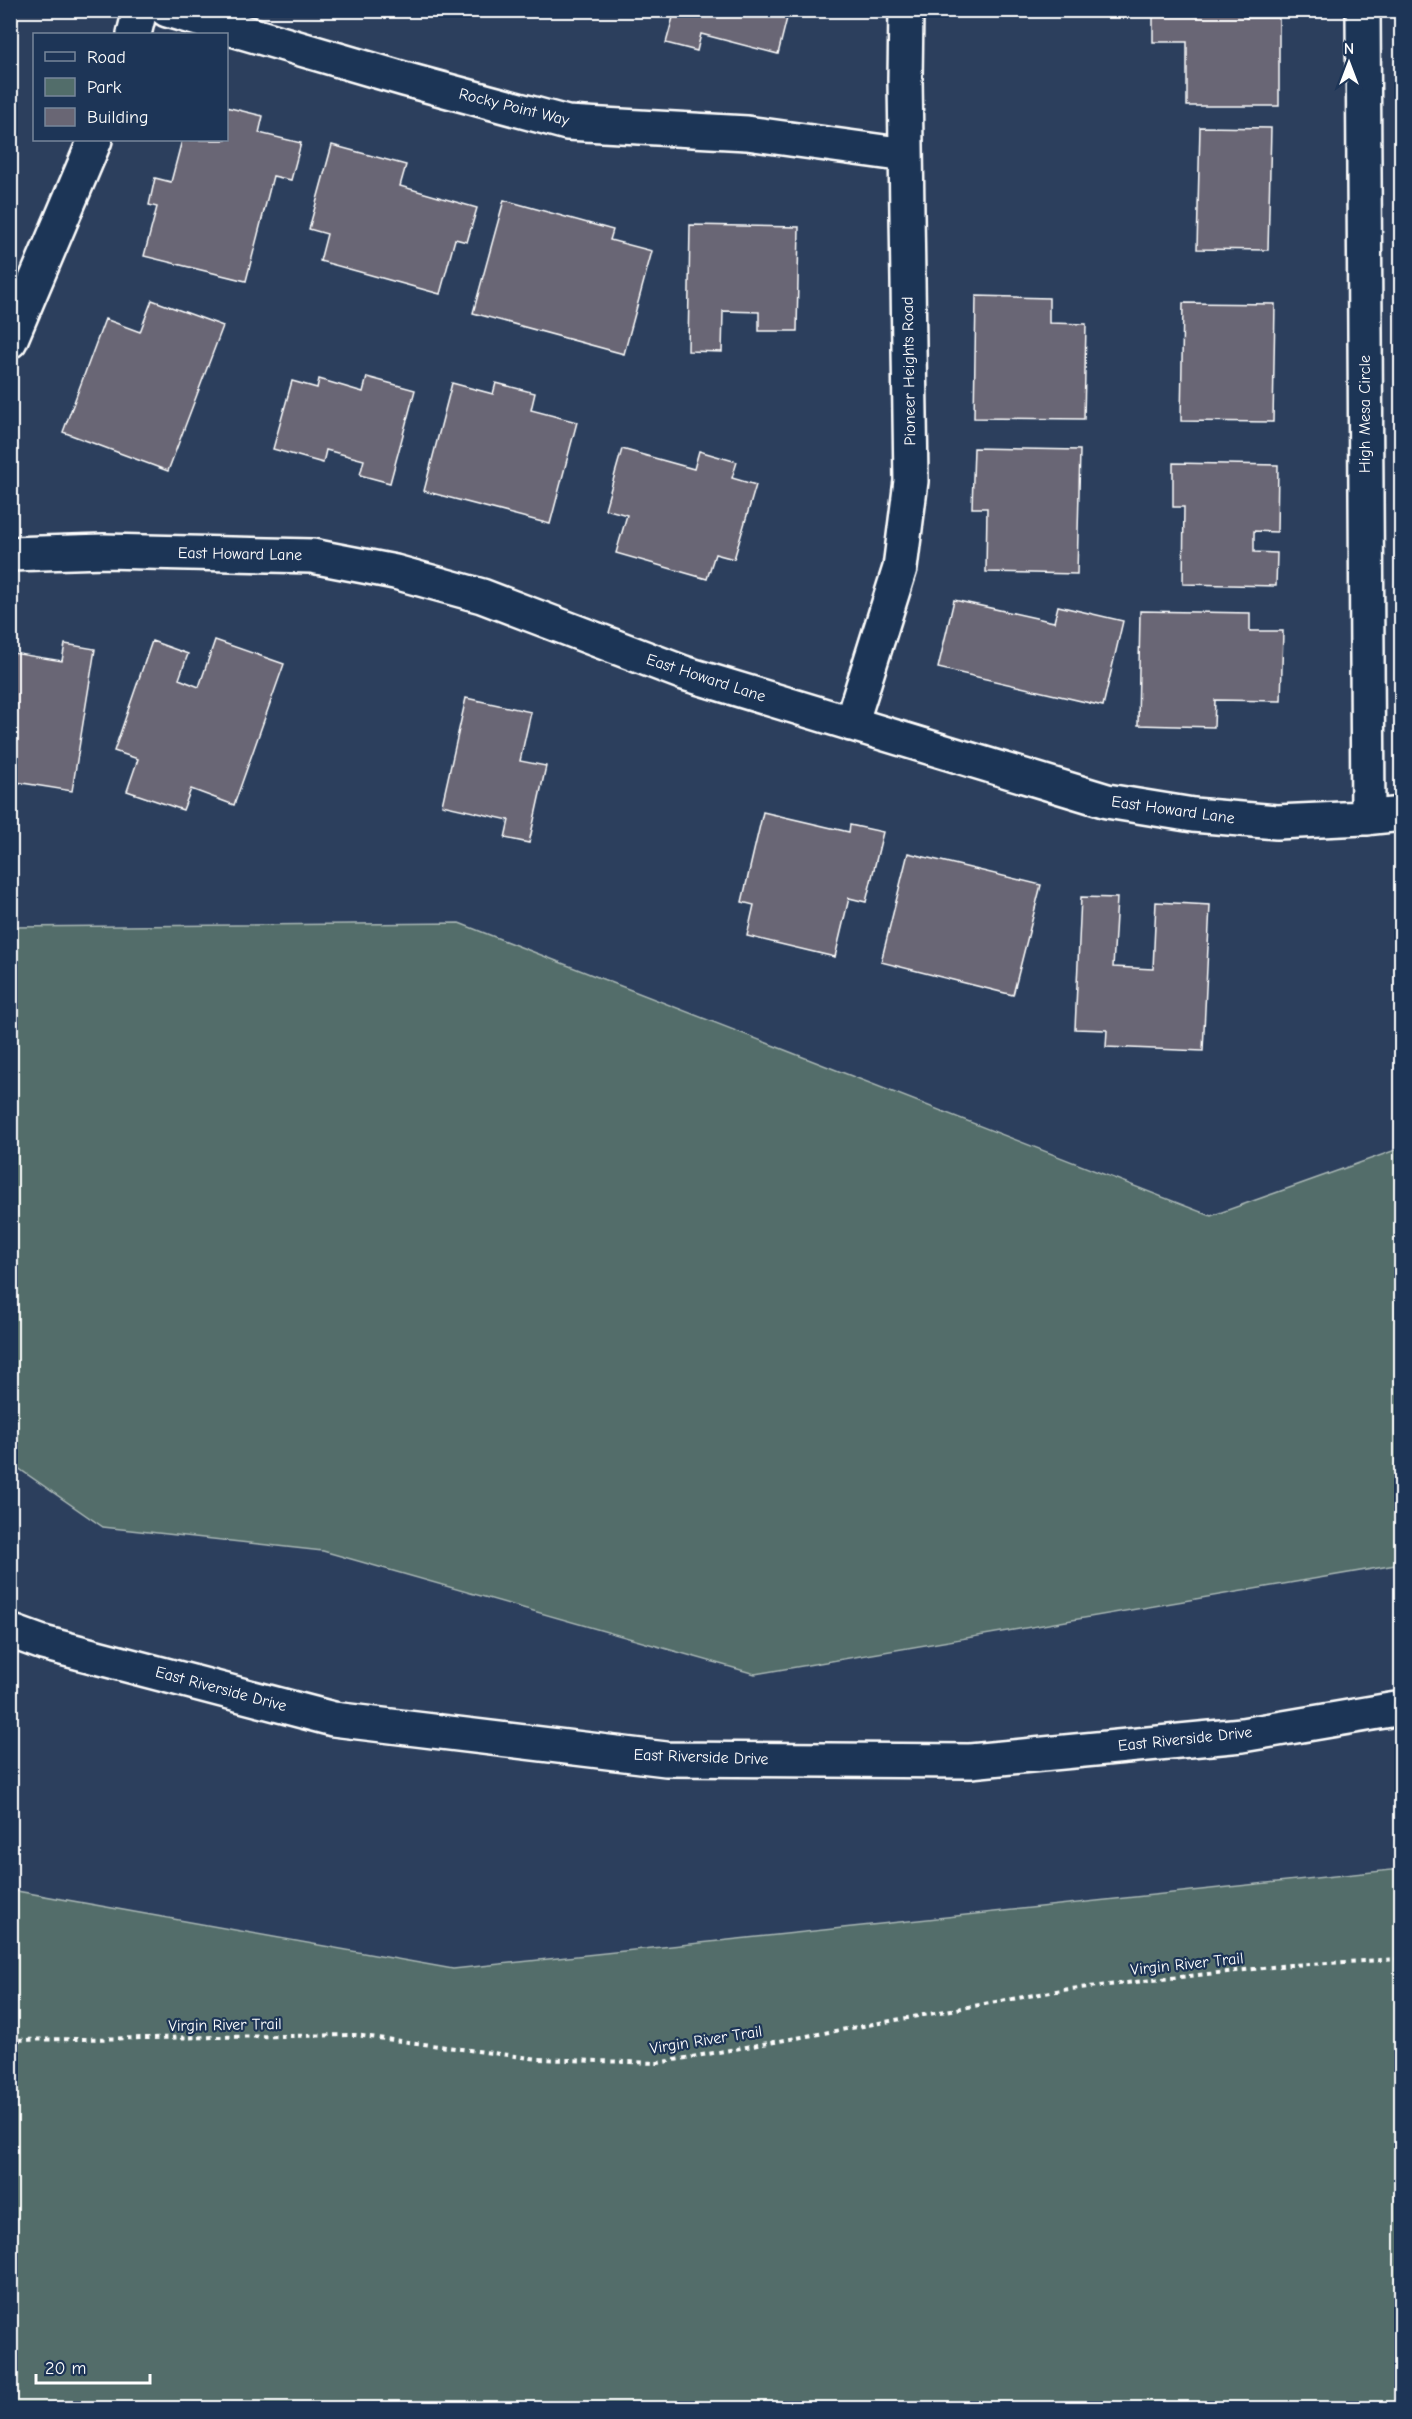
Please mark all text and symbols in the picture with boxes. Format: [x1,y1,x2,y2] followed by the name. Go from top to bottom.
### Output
[33,33,228,141] legend
[1319,33,1379,93] north arrow
[1344,40,1354,58] text: N
[87,47,126,68] text: Road
[87,77,122,98] text: Park
[457,85,572,130] street label: Rocky Point Way
[87,107,149,128] text: Building
[899,296,919,446] street label: Pioneer Heights Road
[1356,355,1374,473] street label: High Mesa Circle
[178,544,302,564] street label: East Howard Lane
[644,650,768,706] street label: East Howard Lane
[1110,792,1236,828] street label: East Howard Lane
[153,1663,289,1715] street label: East Riverside Drive
[1117,1723,1253,1755] street label: East Riverside Drive
[633,1746,769,1768] street label: East Riverside Drive
[1130,1949,1244,1979] street label: Virgin River Trail
[168,2015,282,2035] street label: Virgin River Trail
[649,2022,763,2058] street label: Virgin River Trail
[36,2347,150,2385] scale bar
[45,2358,86,2379] text: 20 m

